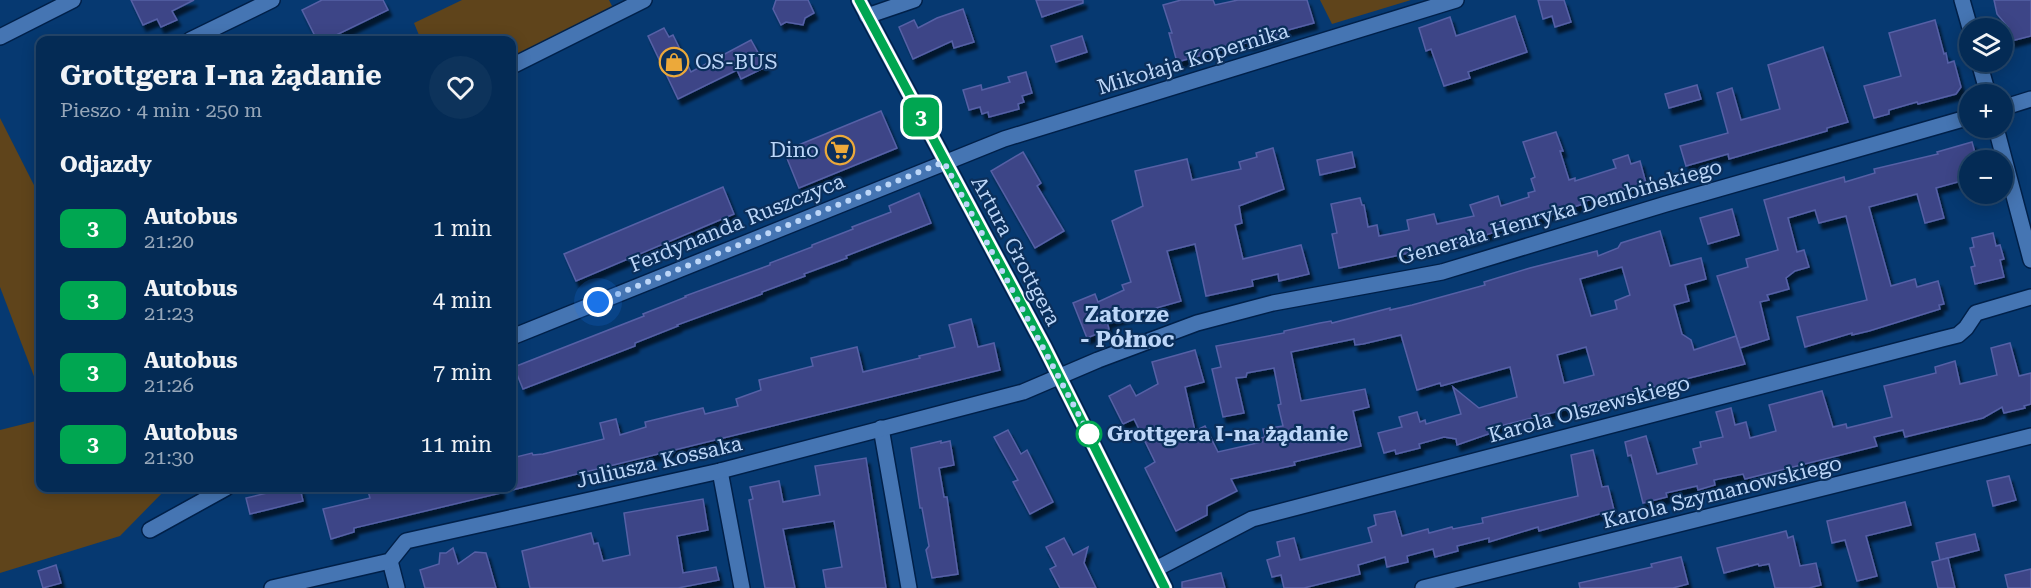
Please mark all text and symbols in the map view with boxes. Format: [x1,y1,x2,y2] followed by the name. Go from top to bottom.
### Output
[1094,18,1292,100] street label: Mikołaja Kopernika
[1959,18,2013,204] map controls
[1959,18,2013,72] button: layers
[658,46,690,78] shop icon: OS-BUS
[695,50,777,74] place label: OS-BUS
[429,56,492,119] button: heart
[60,59,382,92] text: Grottgera I-na żądanie
[1959,84,2013,138] button: +
[60,98,262,122] text: Pieszo · 4 min · 250 m
[902,98,940,136] line badge: 3
[915,105,927,129] text: 3
[824,134,856,166] supermarket icon: Dino
[770,138,819,162] place label: Dino
[1959,150,2013,204] button: −
[60,152,152,177] text: Odjazdy
[1395,154,1725,270] street label: Generała Henryka Dembińskiego
[626,169,849,277] street label: Ferdynanda Ruszczyca
[966,172,1066,330] street label: Artura Grottgera
[144,204,238,229] text: Autobus
[87,216,99,240] text: 3
[433,216,492,241] text: 1 min
[144,229,194,253] text: 21:20
[144,276,238,301] text: Autobus
[583,287,613,317] your location
[87,288,99,312] text: 3
[433,288,492,313] text: 4 min
[144,301,194,325] text: 21:23
[1080,302,1175,352] district label: Zatorze - Północ
[144,348,238,373] text: Autobus
[87,360,99,384] text: 3
[433,360,492,385] text: 7 min
[1485,370,1693,448] street label: Karola Olszewskiego
[144,373,194,397] text: 21:26
[144,420,238,445] text: Autobus
[1076,421,1102,447] marker: Grottgera I-na żądanie
[1107,422,1348,446] place label: Grottgera I-na żądanie
[573,431,745,493] street label: Juliusza Kossaka
[87,432,99,456] text: 3
[421,432,492,457] text: 11 min
[144,445,194,469] text: 21:30
[1600,451,1844,533] street label: Karola Szymanowskiego

